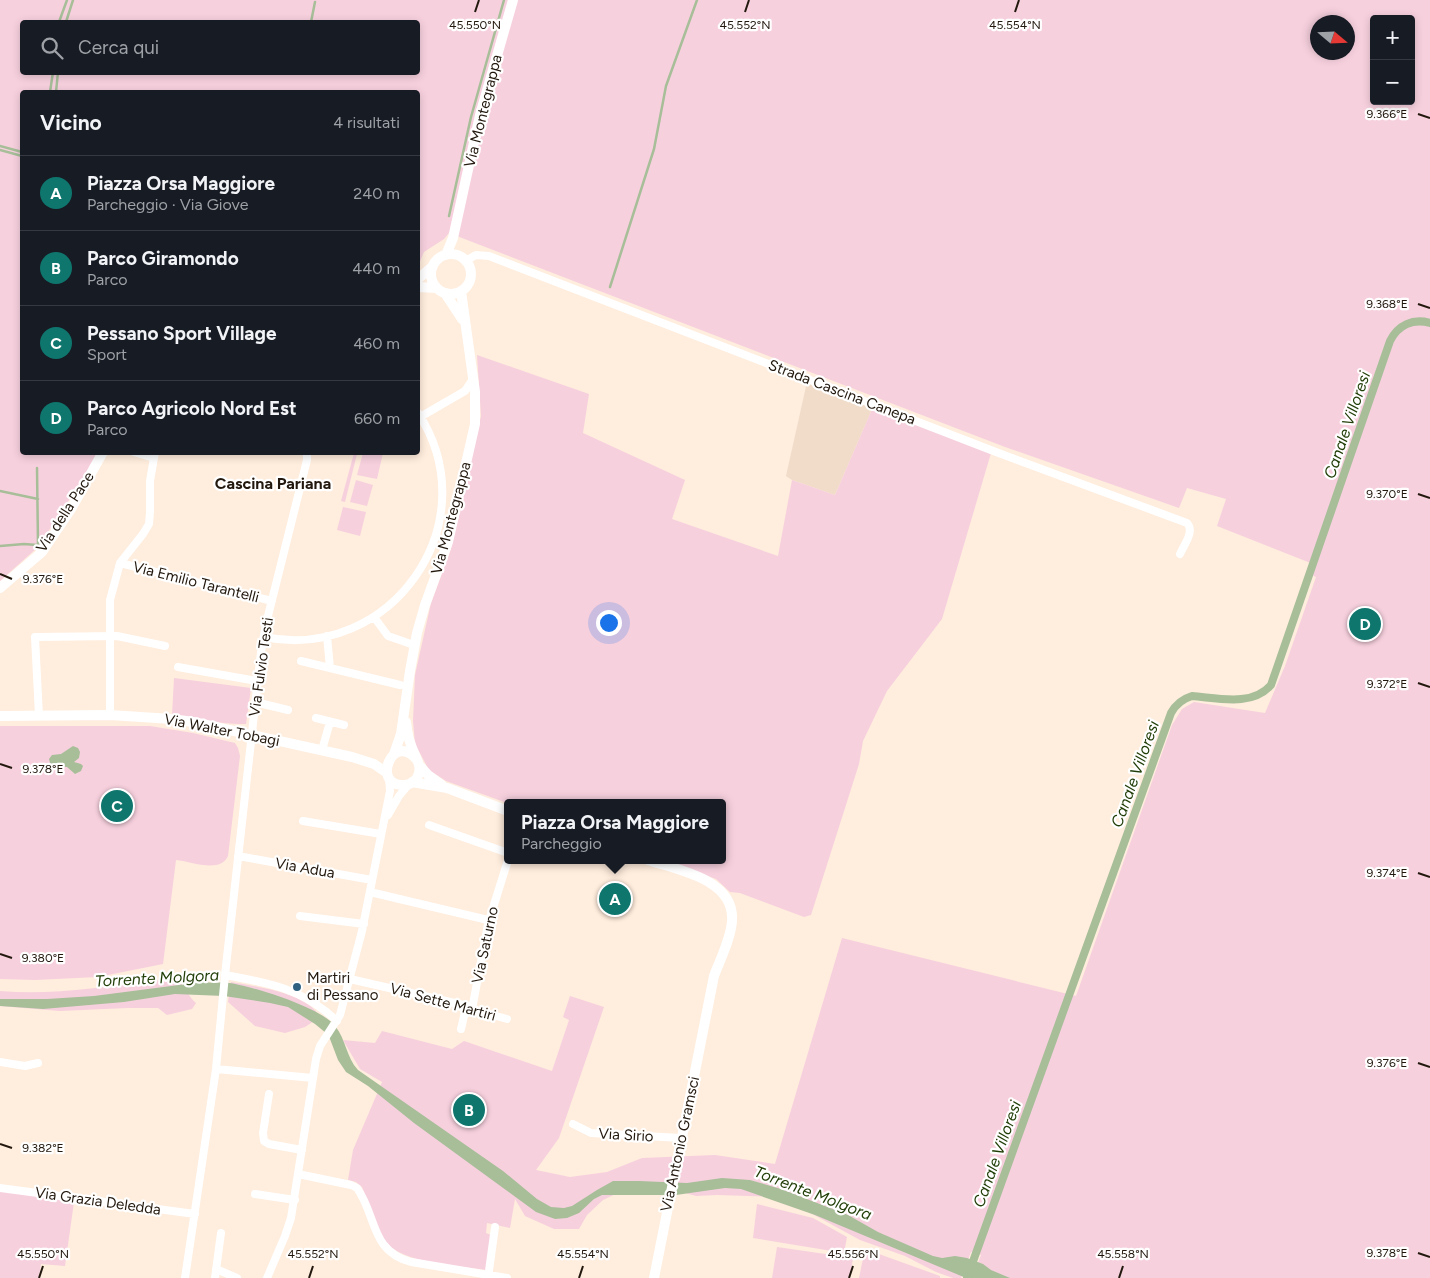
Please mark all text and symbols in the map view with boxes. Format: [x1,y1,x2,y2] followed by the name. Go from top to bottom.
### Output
[1310,15,1355,60] north arrow
[1370,15,1415,105] map controls
[1370,15,1415,60] button: +
[449,18,501,32] text: 45.550°N
[719,18,771,32] text: 45.552°N
[989,18,1041,32] text: 45.554°N
[20,20,420,75] search box
[38,34,66,62] icon: search
[78,36,159,59] text: Cerca qui
[460,53,506,169] street label: Via Montegrappa
[1370,60,1415,105] button: −
[1367,107,1407,121] text: 9.366°E
[40,110,102,135] text: Vicino
[333,113,400,132] text: 4 risultati
[87,172,275,195] text: Piazza Orsa Maggiore
[50,184,62,203] text: A
[353,184,400,203] text: 240 m
[87,195,248,214] text: Parcheggio · Via Giove
[87,247,239,270] text: Parco Giramondo
[51,259,61,278] text: B
[352,259,400,278] text: 440 m
[87,270,128,289] text: Parco
[1366,297,1408,311] text: 9.368°E
[87,322,276,345] text: Pessano Sport Village
[50,334,62,353] text: C
[353,334,400,353] text: 460 m
[87,345,127,364] text: Sport
[766,356,918,428] street label: Strada Cascina Canepa
[1320,369,1374,481] water label: Canale Villoresi
[87,397,297,420] text: Parco Agricolo Nord Est
[50,409,62,428] text: D
[354,409,400,428] text: 660 m
[87,420,128,439] text: Parco
[427,460,475,576] street label: Via Montegrappa
[32,468,98,556] street label: Via della Pace
[215,474,331,493] district label: Cascina Pariana
[1366,487,1408,501] text: 9.370°E
[131,558,261,606] street label: Via Emilio Tarantelli
[23,572,63,586] text: 9.376°E
[1349,605,1381,643] pin: D
[596,610,622,636] your location
[245,616,277,718] street label: Via Fulvio Testi
[1367,677,1407,691] text: 9.372°E
[163,710,281,750] street label: Via Walter Tobagi
[1107,718,1163,830] water label: Canale Villoresi
[22,762,64,776] text: 9.378°E
[101,787,133,825] pin: C
[504,799,726,864] popup
[521,811,709,834] text: Piazza Orsa Maggiore
[521,834,602,853] text: Parcheggio
[274,854,336,882] street label: Via Adua
[1366,866,1408,880] text: 9.374°E
[599,880,631,918] pin: A
[468,905,502,985] street label: Via Saturno
[22,951,64,965] text: 9.380°E
[94,965,220,991] water label: Torrente Molgora
[307,969,379,1004] place label: Martiri di Pessano
[388,979,498,1025] street label: Via Sette Martiri
[291,981,303,993] marker: Martiri di Pessano
[1367,1056,1407,1070] text: 9.376°E
[657,1075,703,1213] street label: Via Antonio Gramsci
[453,1091,485,1129] pin: B
[969,1098,1025,1210] water label: Canale Villoresi
[598,1125,654,1145] street label: Via Sirio
[22,1141,64,1155] text: 9.382°E
[752,1162,874,1224] water label: Torrente Molgora
[34,1183,162,1219] street label: Via Grazia Deledda
[1366,1246,1408,1260] text: 9.378°E
[17,1247,69,1261] text: 45.550°N
[287,1247,339,1261] text: 45.552°N
[557,1247,609,1261] text: 45.554°N
[827,1247,879,1261] text: 45.556°N
[1097,1247,1149,1261] text: 45.558°N

